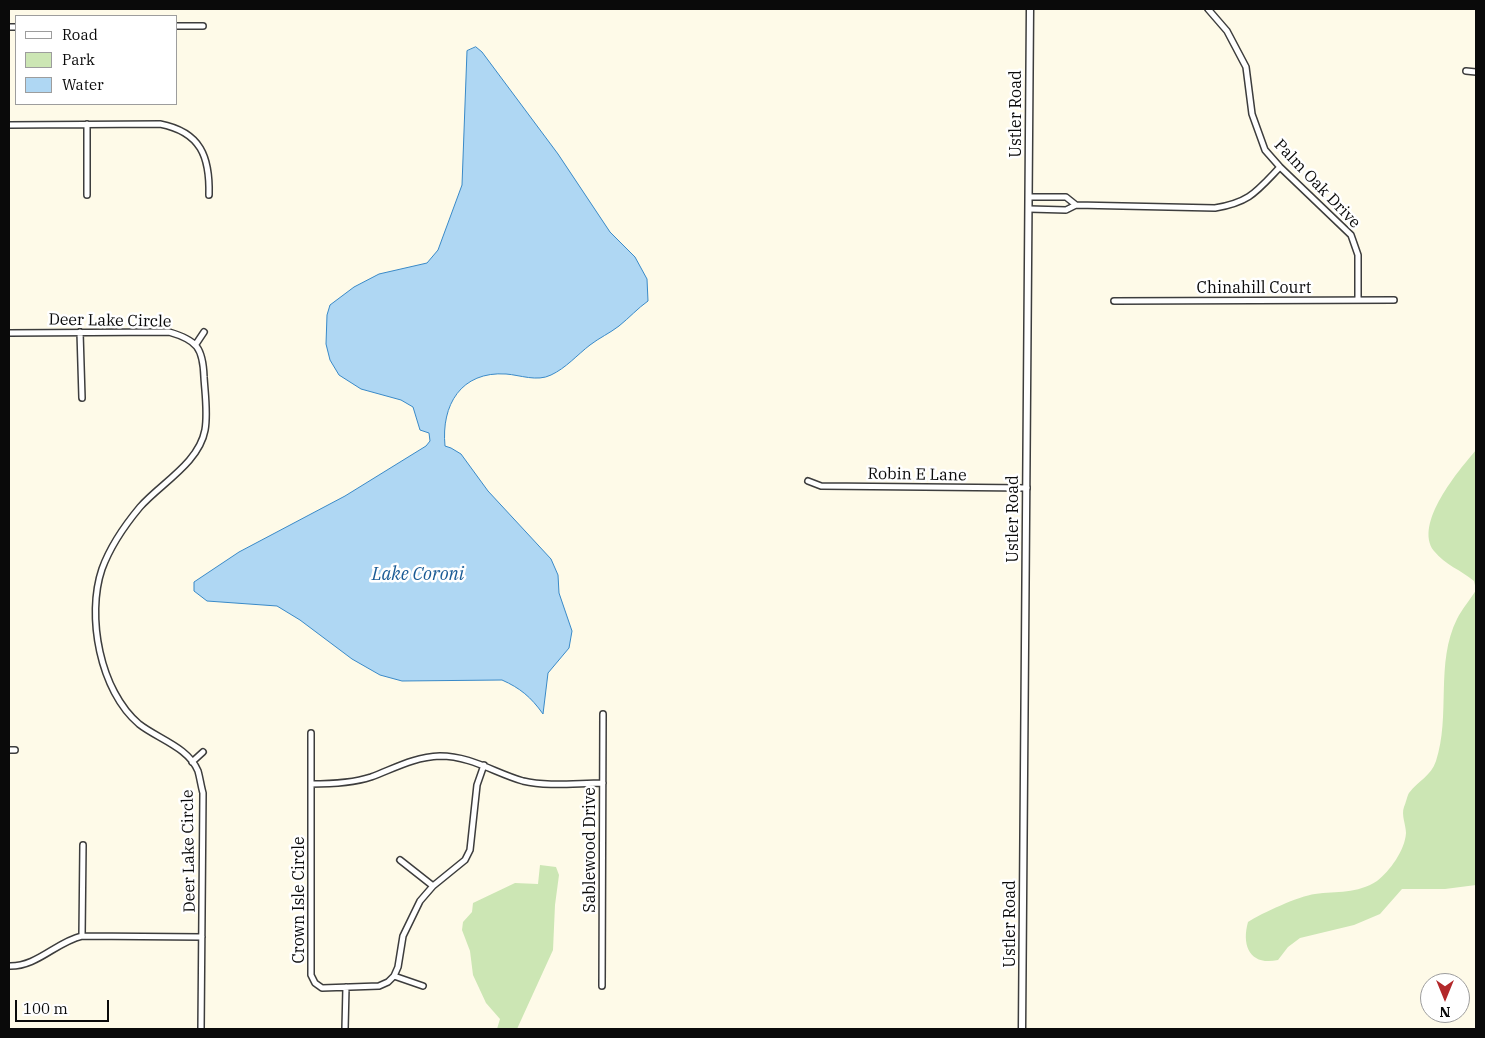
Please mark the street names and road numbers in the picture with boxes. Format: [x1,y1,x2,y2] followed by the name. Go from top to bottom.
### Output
[1006,70,1026,158] street label: Ustler Road
[1270,136,1364,232] street label: Palm Oak Drive
[1197,278,1311,298] street label: Chinahill Court
[48,310,172,332] street label: Deer Lake Circle
[867,465,967,485] street label: Robin E Lane
[1003,475,1023,563] street label: Ustler Road
[580,787,600,913] street label: Sablewood Drive
[178,789,200,913] street label: Deer Lake Circle
[289,836,309,964] street label: Crown Isle Circle
[1000,880,1020,968] street label: Ustler Road

